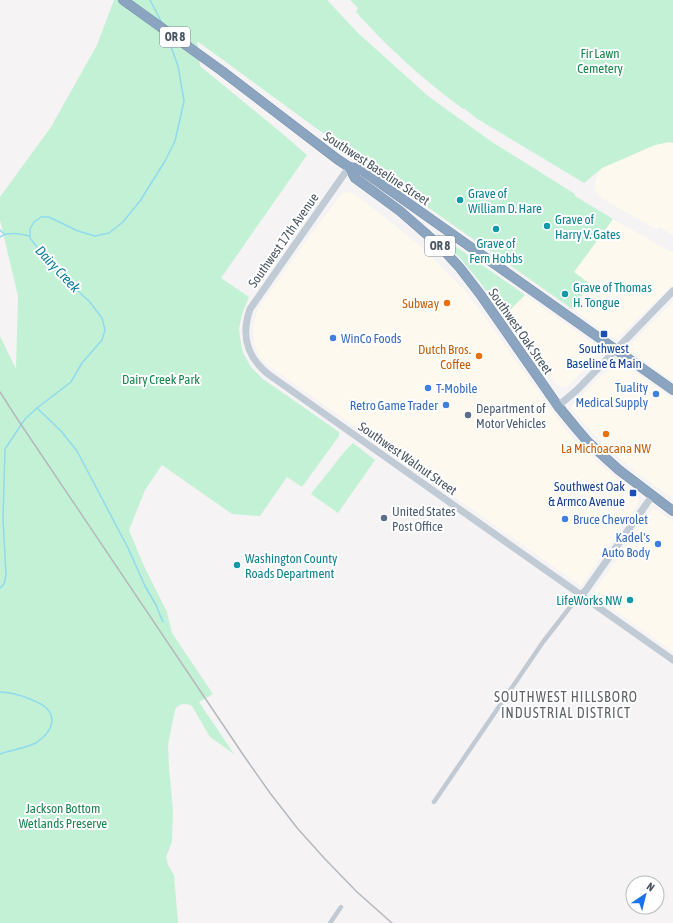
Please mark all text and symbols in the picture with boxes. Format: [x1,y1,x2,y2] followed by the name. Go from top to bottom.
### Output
[160,27,190,47] road number: OR 8
[577,46,623,76] park label: Fir Lawn Cemetery
[321,129,433,208] street label: Southwest Baseline Street
[468,186,542,216] place label: Grave of William D. Hare
[245,190,322,290] street label: Southwest 17th Avenue
[455,195,465,205] marker: Grave of William D. Hare
[555,212,621,242] place label: Grave of Harry V. Gates
[542,221,552,231] marker: Grave of Harry V. Gates
[491,224,501,234] marker: Grave of Fern Hobbs
[425,236,455,256] road number: OR 8
[469,236,523,266] place label: Grave of Fern Hobbs
[32,242,84,296] water label: Dairy Creek
[573,280,652,310] place label: Grave of Thomas H. Tongue
[485,286,556,377] street label: Southwest Oak Street
[560,289,570,299] marker: Grave of Thomas H. Tongue
[402,296,440,311] place label: Subway
[442,298,452,308] marker: Subway
[599,329,609,339] marker: Southwest Baseline & Main
[341,331,402,346] place label: WinCo Foods
[328,333,338,343] marker: WinCo Foods
[566,341,642,371] place label: Southwest Baseline & Main
[418,342,471,372] place label: Dutch Bros. Coffee
[474,351,484,361] marker: Dutch Bros. Coffee
[122,372,200,387] park label: Dairy Creek Park
[575,380,649,410] place label: Tuality Medical Supply
[436,381,478,396] place label: T-Mobile
[423,383,433,393] marker: T-Mobile
[651,389,661,399] marker: Tuality Medical Supply
[350,398,438,413] place label: Retro Game Trader
[441,400,451,410] marker: Retro Game Trader
[476,401,546,431] place label: Department of Motor Vehicles
[463,410,473,420] marker: Department of Motor Vehicles
[356,419,460,498] street label: Southwest Walnut Street
[601,429,611,439] marker: La Michoacana NW
[561,441,652,456] place label: La Michoacana NW
[548,479,625,509] place label: Southwest Oak & Armco Avenue
[628,488,638,498] marker: Southwest Oak & Armco Avenue
[392,504,456,534] place label: United States Post Office
[573,512,648,527] place label: Bruce Chevrolet
[379,513,389,523] marker: United States Post Office
[560,514,570,524] marker: Bruce Chevrolet
[602,530,651,560] place label: Kadel's Auto Body
[653,539,663,549] marker: Kadel's Auto Body
[245,551,338,581] place label: Washington County Roads Department
[232,560,242,570] marker: Washington County Roads Department
[556,593,623,608] place label: LifeWorks NW
[625,595,635,605] marker: LifeWorks NW
[494,689,638,721] district label: SOUTHWEST HILLSBORO INDUSTRIAL DISTRICT
[19,801,107,831] park label: Jackson Bottom Wetlands Preserve
[625,875,665,915] north arrow
[645,880,657,894] text: N

